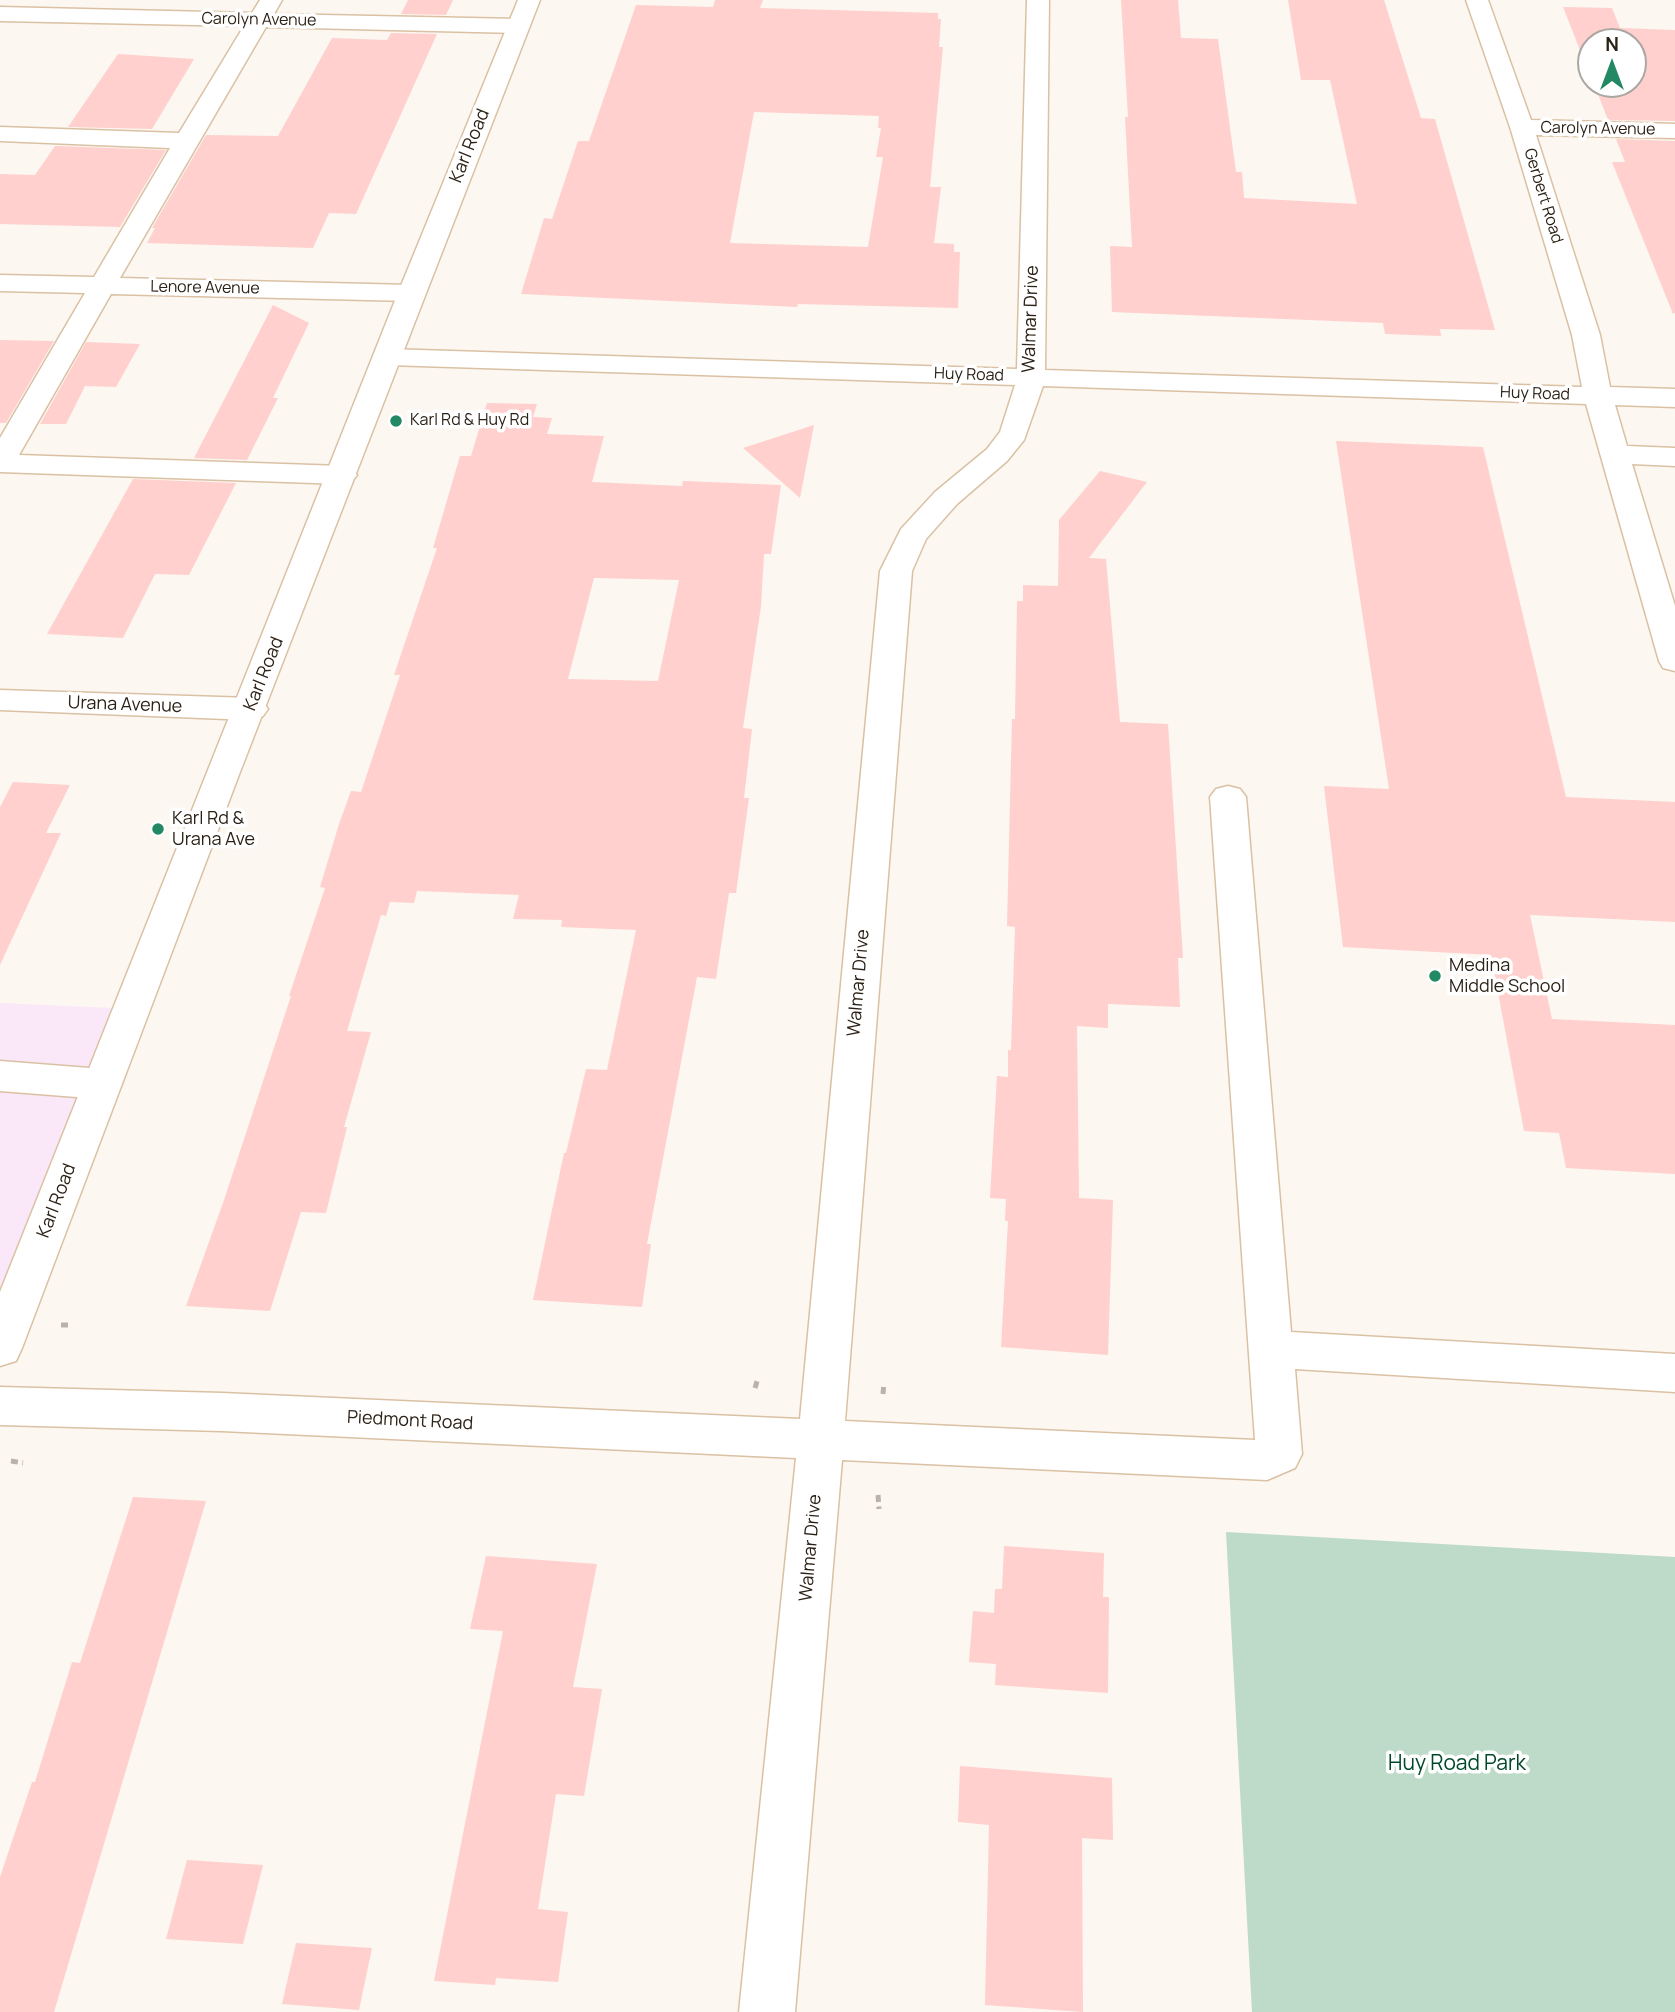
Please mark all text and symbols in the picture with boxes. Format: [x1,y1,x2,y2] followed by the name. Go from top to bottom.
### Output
[201,9,317,31] street label: Carolyn Avenue
[1577,28,1647,98] north arrow
[1605,31,1619,57] text: N
[445,106,495,186] street label: Karl Road
[1540,118,1656,140] street label: Carolyn Avenue
[1519,146,1567,246] street label: Gerbert Road
[1018,265,1044,373] street label: Walmar Drive
[150,277,260,299] street label: Lenore Avenue
[934,364,1004,386] street label: Huy Road
[1500,383,1570,405] street label: Huy Road
[410,411,529,431] place label: Karl Rd & Huy Rd
[388,413,404,429] marker: Karl Rd & Huy Rd
[239,634,289,714] street label: Karl Road
[67,692,183,718] street label: Urana Avenue
[172,808,255,850] place label: Karl Rd & Urana Ave
[150,821,166,837] marker: Karl Rd & Urana Ave
[844,928,874,1038] street label: Walmar Drive
[1449,955,1565,998] place label: Medina Middle School
[1427,968,1443,984] marker: Medina Middle School
[33,1161,81,1241] street label: Karl Road
[346,1407,474,1435] street label: Piedmont Road
[796,1493,826,1603] street label: Walmar Drive
[1388,1751,1526,1777] park label: Huy Road Park

